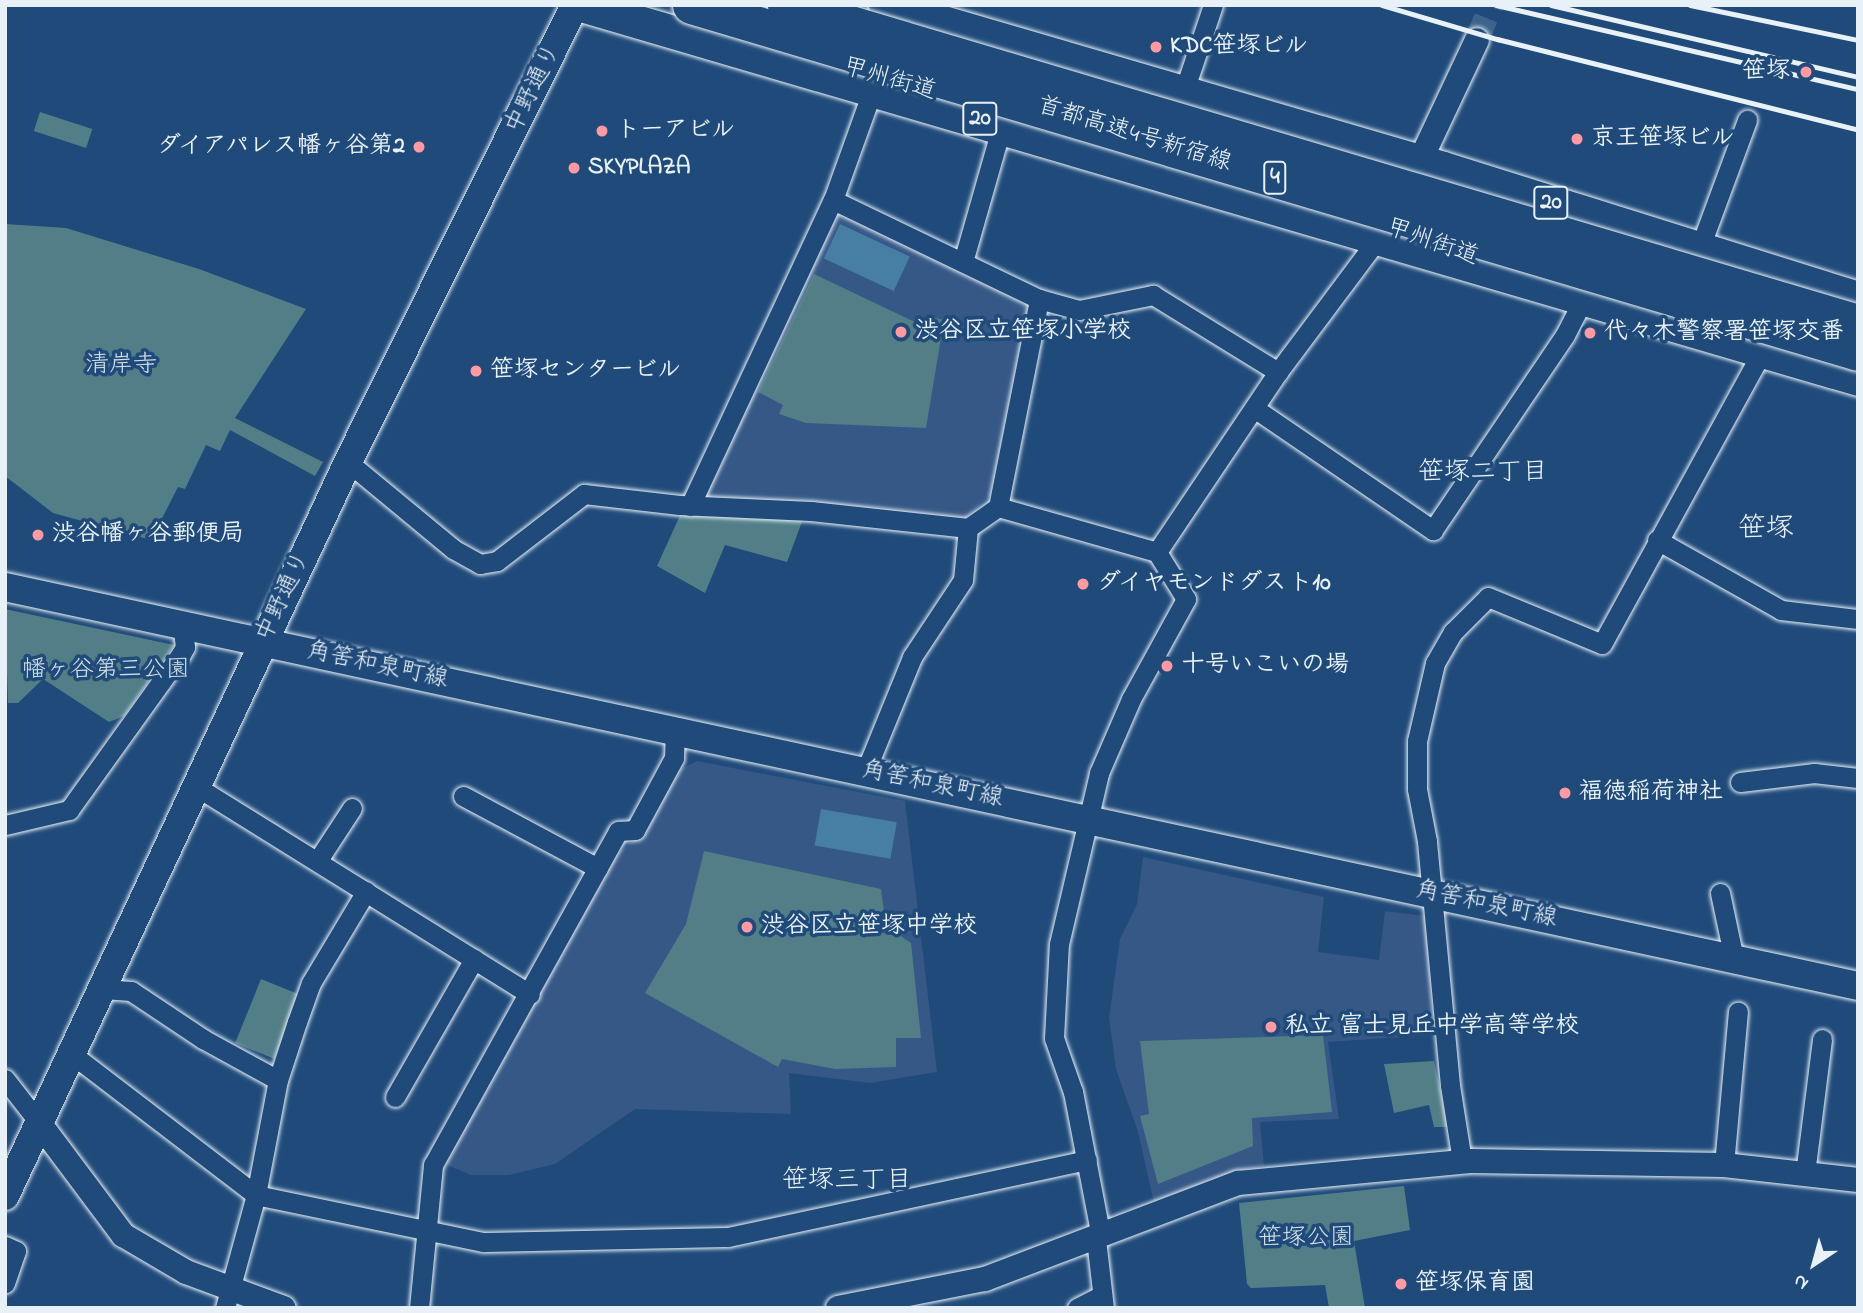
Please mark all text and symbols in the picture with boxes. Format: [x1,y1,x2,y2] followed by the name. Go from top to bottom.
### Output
[1170,33,1308,61] place label: KDC笹塚ビル
[1148,39,1164,55] marker: KDC笹塚ビル
[500,40,568,138] street label: 中野通り
[839,53,939,107] street label: 甲州街道
[1742,58,1790,86] place label: 笹塚
[1796,62,1816,82] marker: 笹塚
[1033,92,1235,178] street label: 首都高速4号新宿線
[961,100,999,138] road number: 20
[616,117,736,145] place label: トーアビル
[594,123,610,139] marker: トーアビル
[1591,125,1735,153] place label: 京王笹塚ビル
[1569,131,1585,147] marker: 京王笹塚ビル
[153,133,405,161] place label: ダイアパレス幡ヶ谷第2
[411,139,427,155] marker: ダイアパレス幡ヶ谷第2
[588,154,691,182] place label: SKYPLAZA
[1263,158,1287,197] road number: 4
[566,160,582,176] marker: SKYPLAZA
[1532,184,1570,222] road number: 20
[1382,214,1482,272] street label: 甲州街道
[915,318,1131,346] place label: 渋谷区立笹塚小学校
[1604,319,1844,347] place label: 代々木警察署笹塚交番
[893,324,909,340] marker: 渋谷区立笹塚小学校
[1582,325,1598,341] marker: 代々木警察署笹塚交番
[85,352,157,380] park label: 清岸寺
[490,357,682,385] place label: 笹塚センタービル
[468,363,484,379] marker: 笹塚センタービル
[1418,458,1548,490] district label: 笹塚二丁目
[1738,513,1794,547] district label: 笹塚
[52,521,244,549] place label: 渋谷幡ヶ谷郵便局
[30,527,46,543] marker: 渋谷幡ヶ谷郵便局
[251,547,317,647] street label: 中野通り
[1097,570,1331,598] place label: ダイヤモンドダスト10
[1075,576,1091,592] marker: ダイヤモンドダスト10
[304,637,450,695] street label: 角筈和泉町線
[1181,652,1349,680] place label: 十号いこいの場
[22,657,190,685] park label: 幡ヶ谷第三公園
[1159,658,1175,674] marker: 十号いこいの場
[859,756,1005,814] street label: 角筈和泉町線
[1579,779,1723,807] place label: 福徳稲荷神社
[1557,785,1573,801] marker: 福徳稲荷神社
[1413,876,1559,934] street label: 角筈和泉町線
[761,913,977,941] place label: 渋谷区立笹塚中学校
[739,919,755,935] marker: 渋谷区立笹塚中学校
[1285,1013,1579,1041] place label: 私立 富士見丘中学高等学校
[1263,1019,1279,1035] marker: 私立 富士見丘中学高等学校
[782,1166,912,1198] district label: 笹塚三丁目
[1258,1225,1354,1253] park label: 笹塚公園
[1779,1229,1849,1299] north arrow
[1788,1267,1814,1296] text: N
[1415,1270,1535,1298] place label: 笹塚保育園
[1393,1276,1409,1292] marker: 笹塚保育園

